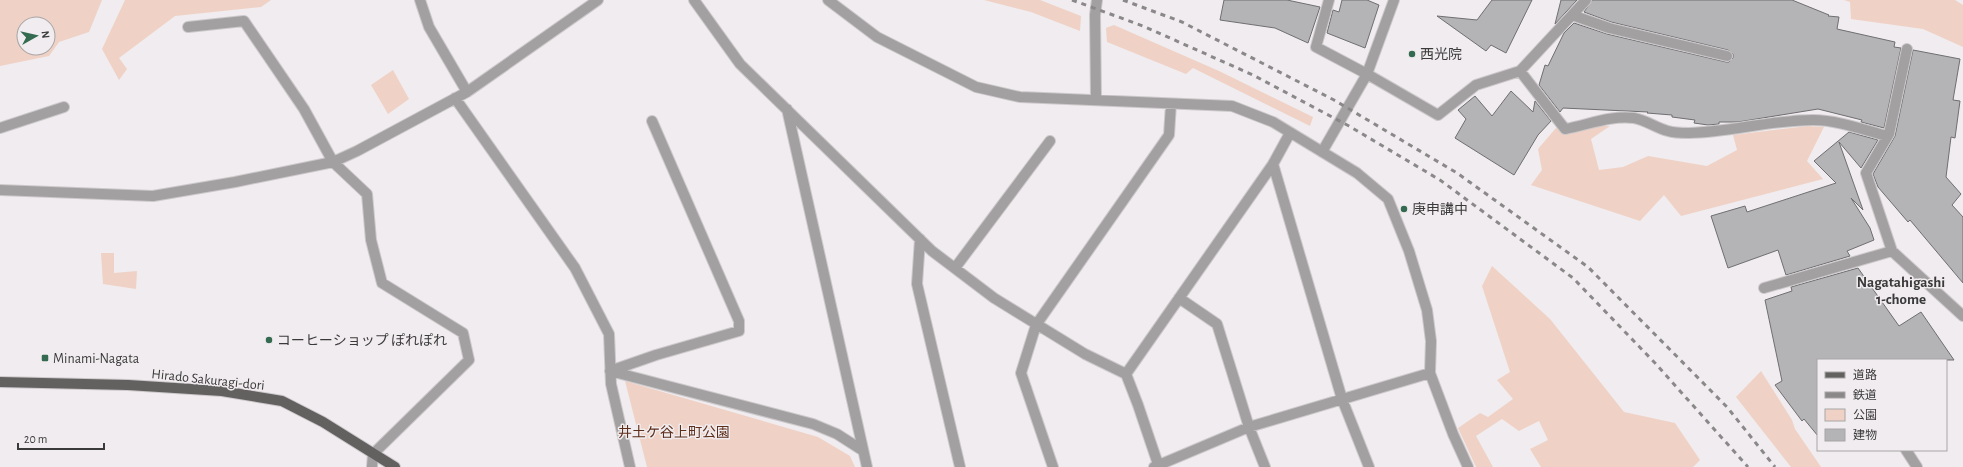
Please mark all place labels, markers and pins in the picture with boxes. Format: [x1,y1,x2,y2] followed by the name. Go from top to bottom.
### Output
[1420,47,1462,62] place label: 西光院
[1407,49,1417,59] marker: 西光院
[1412,202,1468,217] place label: 庚申講中
[1399,204,1409,214] marker: 庚申講中
[277,333,447,348] place label: コーヒーショップ ぽれぽれ
[264,335,274,345] marker: コーヒーショップ ぽれぽれ
[53,352,140,366] place label: Minami-Nagata
[40,353,50,363] marker: Minami-Nagata

